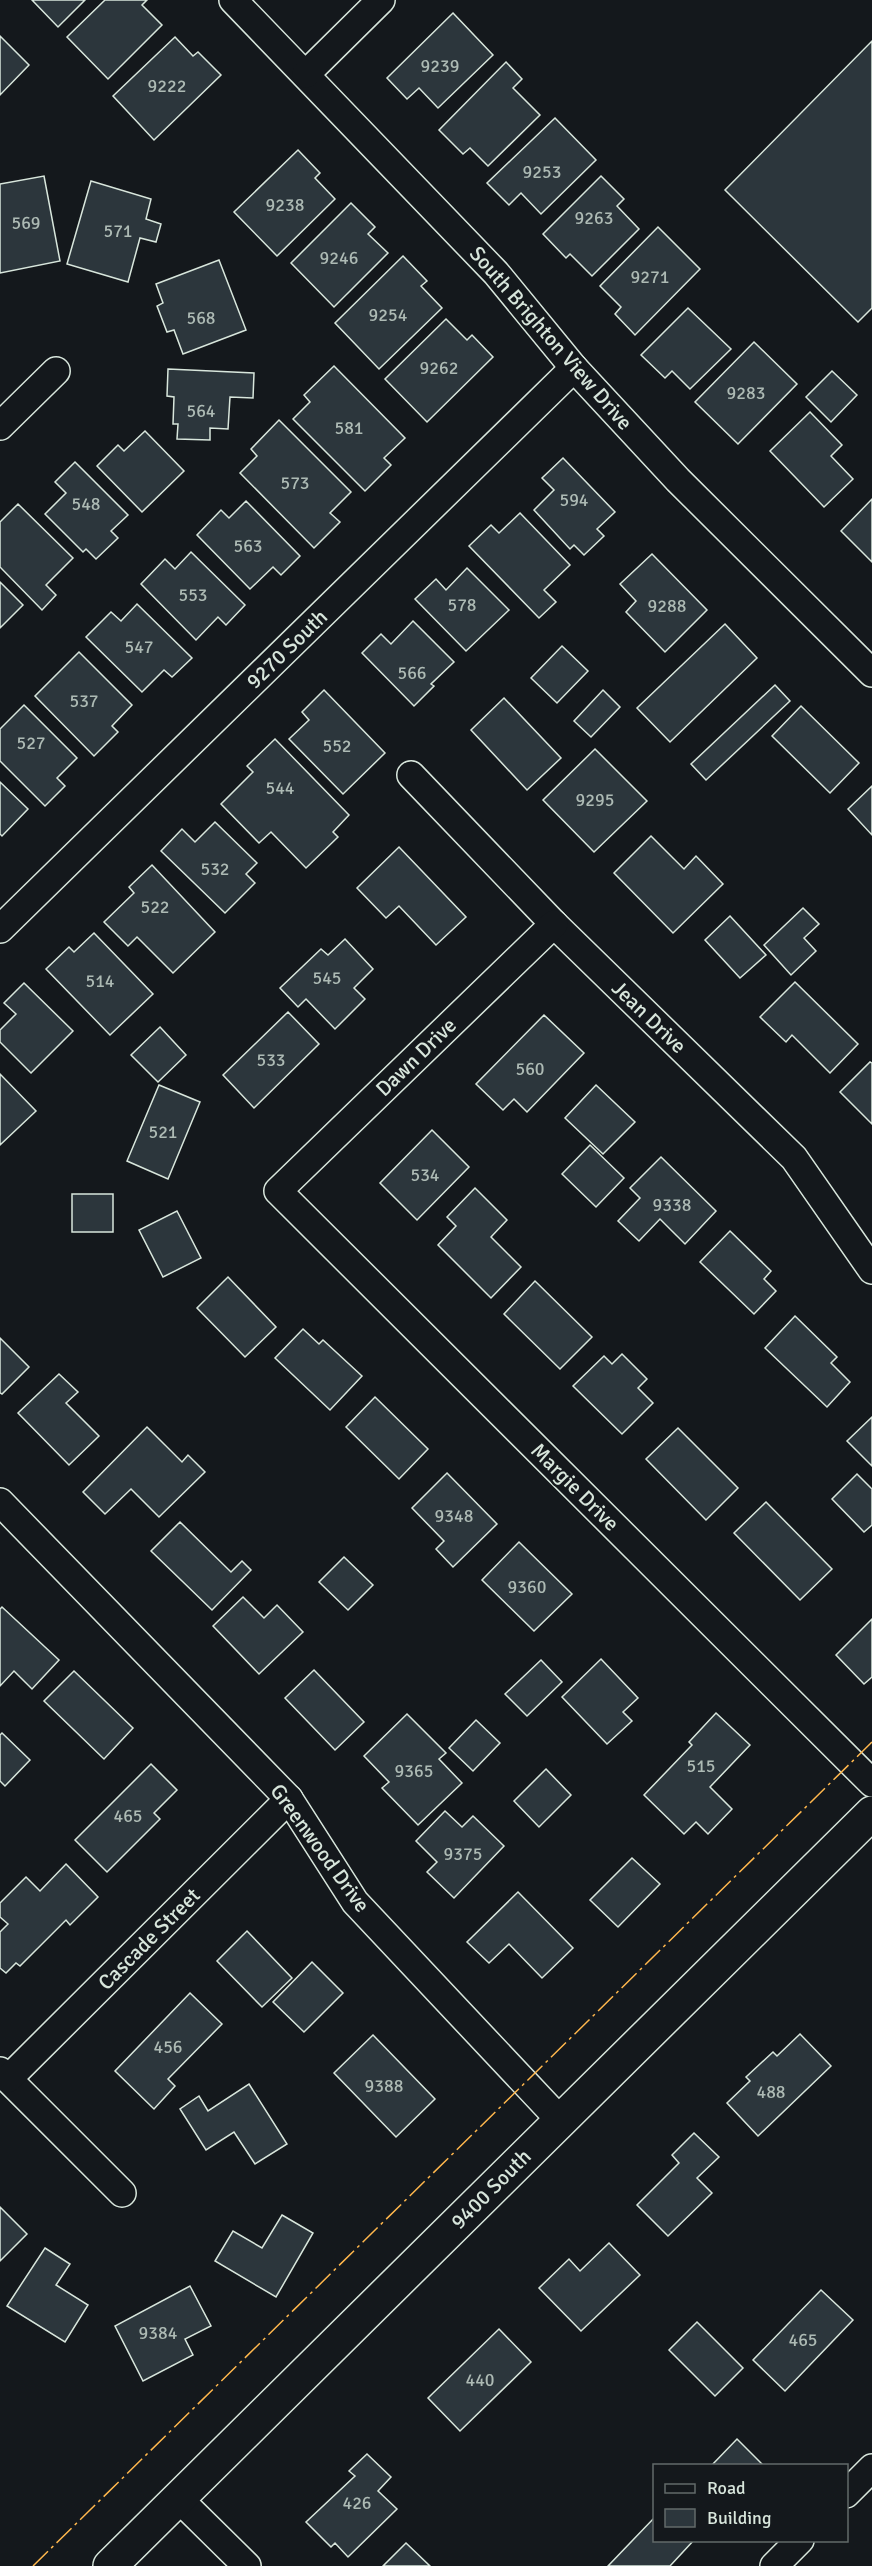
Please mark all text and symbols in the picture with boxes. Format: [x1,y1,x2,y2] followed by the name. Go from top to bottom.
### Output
[421,55,459,77] house number: 9239
[148,75,186,97] house number: 9222
[523,161,561,183] house number: 9253
[266,194,304,216] house number: 9238
[575,207,613,229] house number: 9263
[11,212,41,234] house number: 569
[103,220,133,242] house number: 571
[464,241,638,435] street label: South Brighton View Drive
[320,247,358,269] house number: 9246
[631,266,669,288] house number: 9271
[369,304,408,326] house number: 9254
[186,307,216,329] house number: 568
[420,357,458,379] house number: 9262
[727,382,765,404] house number: 9283
[186,400,216,422] house number: 564
[334,417,364,439] house number: 581
[280,472,310,494] house number: 573
[559,489,589,511] house number: 594
[71,493,101,515] house number: 548
[233,535,263,557] house number: 563
[178,584,208,606] house number: 553
[447,594,477,616] house number: 578
[648,595,686,617] house number: 9288
[241,604,333,694] street label: 9270 South
[124,636,154,658] house number: 547
[397,662,427,684] house number: 566
[69,690,99,712] house number: 537
[16,732,46,754] house number: 527
[322,735,352,757] house number: 552
[265,777,295,799] house number: 544
[576,789,614,811] house number: 9295
[200,858,230,880] house number: 532
[140,896,170,918] house number: 522
[312,967,342,989] house number: 545
[85,970,115,992] house number: 514
[606,975,692,1059] street label: Jean Drive
[370,1012,462,1102] street label: Dawn Drive
[256,1049,286,1071] house number: 533
[515,1058,545,1080] house number: 560
[148,1121,178,1143] house number: 521
[410,1164,440,1186] house number: 534
[653,1194,691,1216] house number: 9338
[526,1438,624,1536] street label: Margie Drive
[435,1505,473,1527] house number: 9348
[508,1576,546,1598] house number: 9360
[686,1755,716,1777] house number: 515
[395,1760,433,1782] house number: 9365
[265,1779,375,1917] street label: Greenwood Drive
[113,1805,143,1827] house number: 465
[444,1843,482,1865] house number: 9375
[92,1882,206,1996] street label: Cascade Street
[153,2036,183,2058] house number: 456
[365,2075,403,2097] house number: 9388
[756,2081,786,2103] house number: 488
[445,2143,537,2235] street label: 9400 South
[139,2322,178,2344] house number: 9384
[788,2329,818,2351] house number: 465
[465,2369,495,2391] house number: 440
[653,2464,848,2542] legend
[707,2477,746,2499] text: Road
[342,2492,372,2514] house number: 426
[707,2507,771,2529] text: Building

